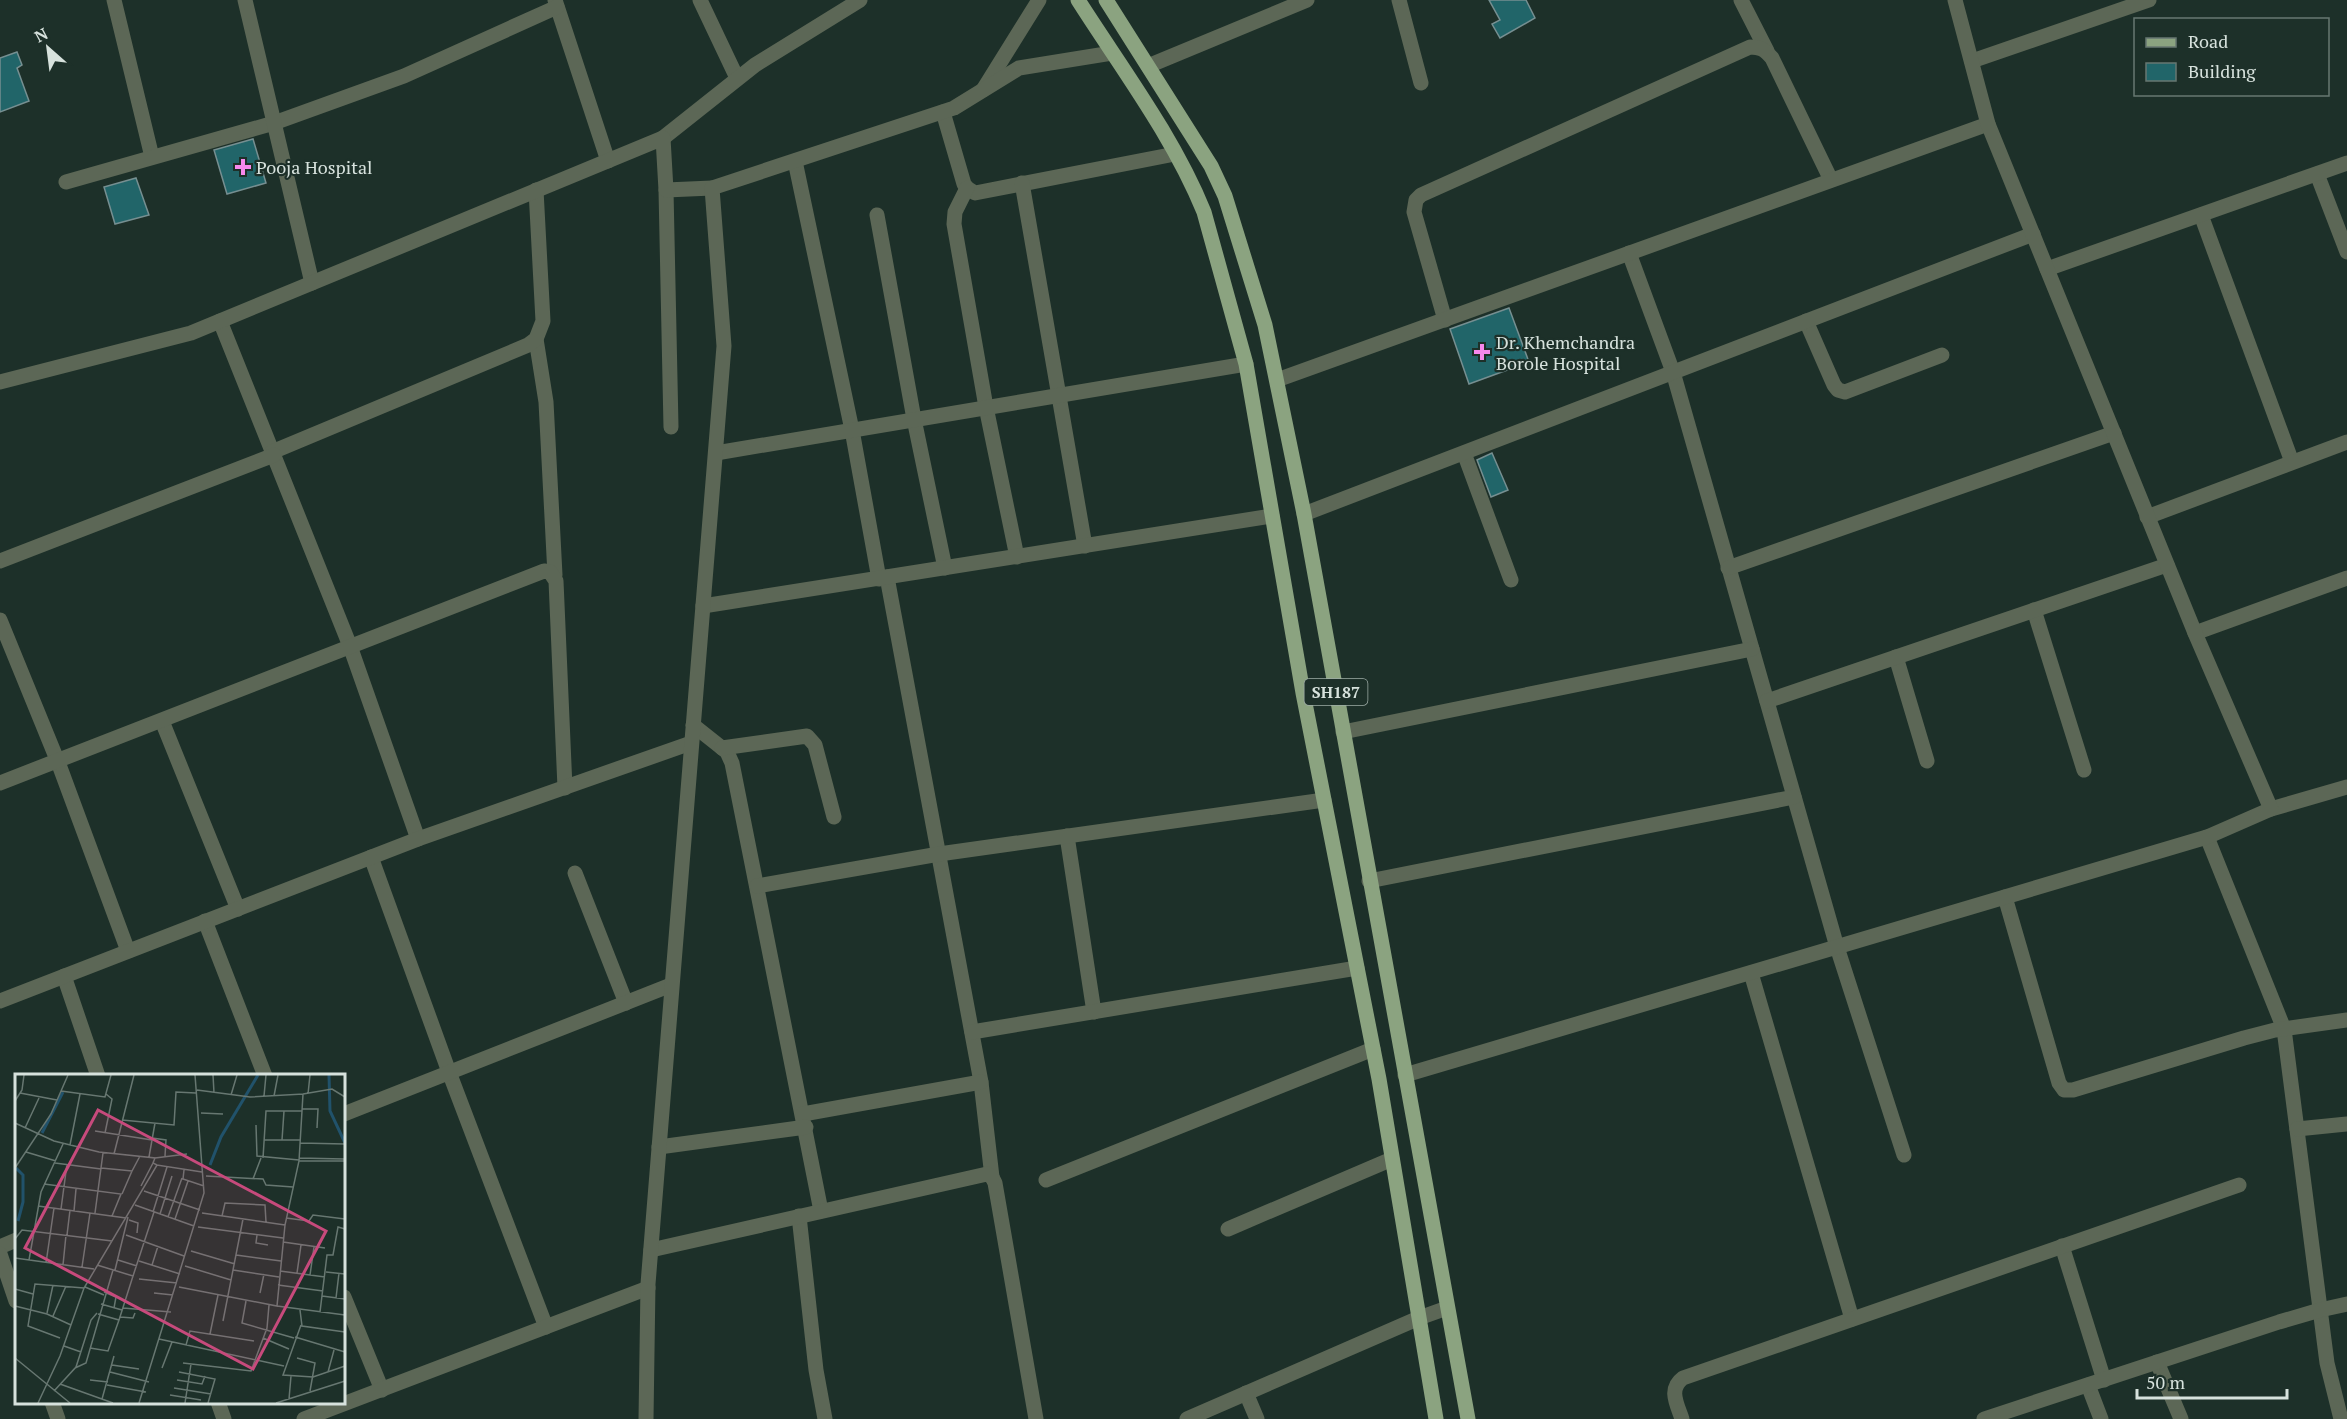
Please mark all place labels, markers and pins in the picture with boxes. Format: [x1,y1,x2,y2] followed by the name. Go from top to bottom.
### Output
[256,155,372,179] place label: Pooja Hospital
[234,158,252,176] marker: Pooja Hospital
[1496,330,1635,375] place label: Dr. Khemchandra Borole Hospital
[1473,343,1491,361] marker: Dr. Khemchandra Borole Hospital

